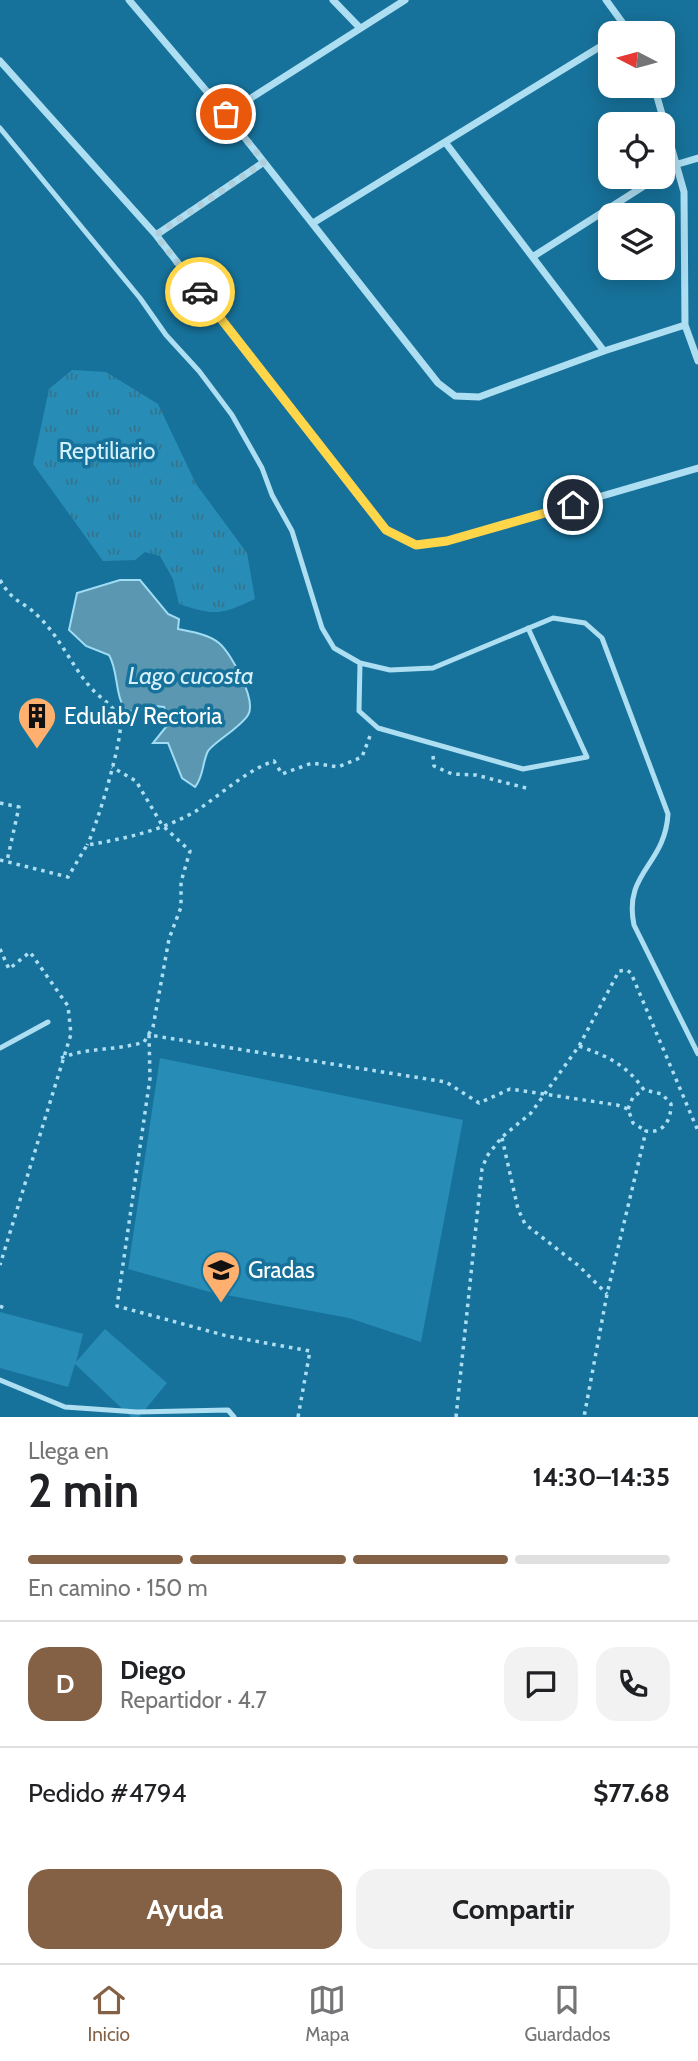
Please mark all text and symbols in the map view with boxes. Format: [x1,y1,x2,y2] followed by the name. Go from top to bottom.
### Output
[598,21,676,98] north arrow
[598,21,675,280] map controls
[196,84,256,144] pin
[207,95,245,133] icon: bag
[598,112,675,189] button: locate
[598,203,675,280] button: layers
[165,257,235,327] courier
[181,273,219,311] icon: car
[59,437,155,465] park label: Reptiliario
[543,475,603,535] pin
[554,486,592,524] icon: home
[128,661,254,690] water label: Lago cucosta
[16,695,58,750] building icon: Edulab/ Rectoria
[64,702,222,730] place label: Edulab/ Rectoria
[200,1249,242,1304] school or university icon: Gradas
[248,1256,315,1284] place label: Gradas
[28,1437,109,1465] text: Llega en
[533,1461,670,1493] text: 14:30–14:35
[28,1463,139,1519] text: 2 min
[28,1574,208,1602] text: En camino · 150 m
[504,1647,578,1721] button: chat
[596,1647,670,1721] button: phone
[120,1654,186,1686] text: Diego
[56,1668,74,1700] text: D
[120,1686,267,1714] text: Repartidor · 4.7
[28,1777,187,1809] text: Pedido #4794
[593,1777,670,1809] text: $77.68
[28,1869,342,1949] button: Ayuda
[356,1869,670,1949] button: Compartir
[88,1981,130,2046] tab: Inicio
[305,1981,349,2046] tab: Mapa
[524,1981,610,2046] tab: Guardados

